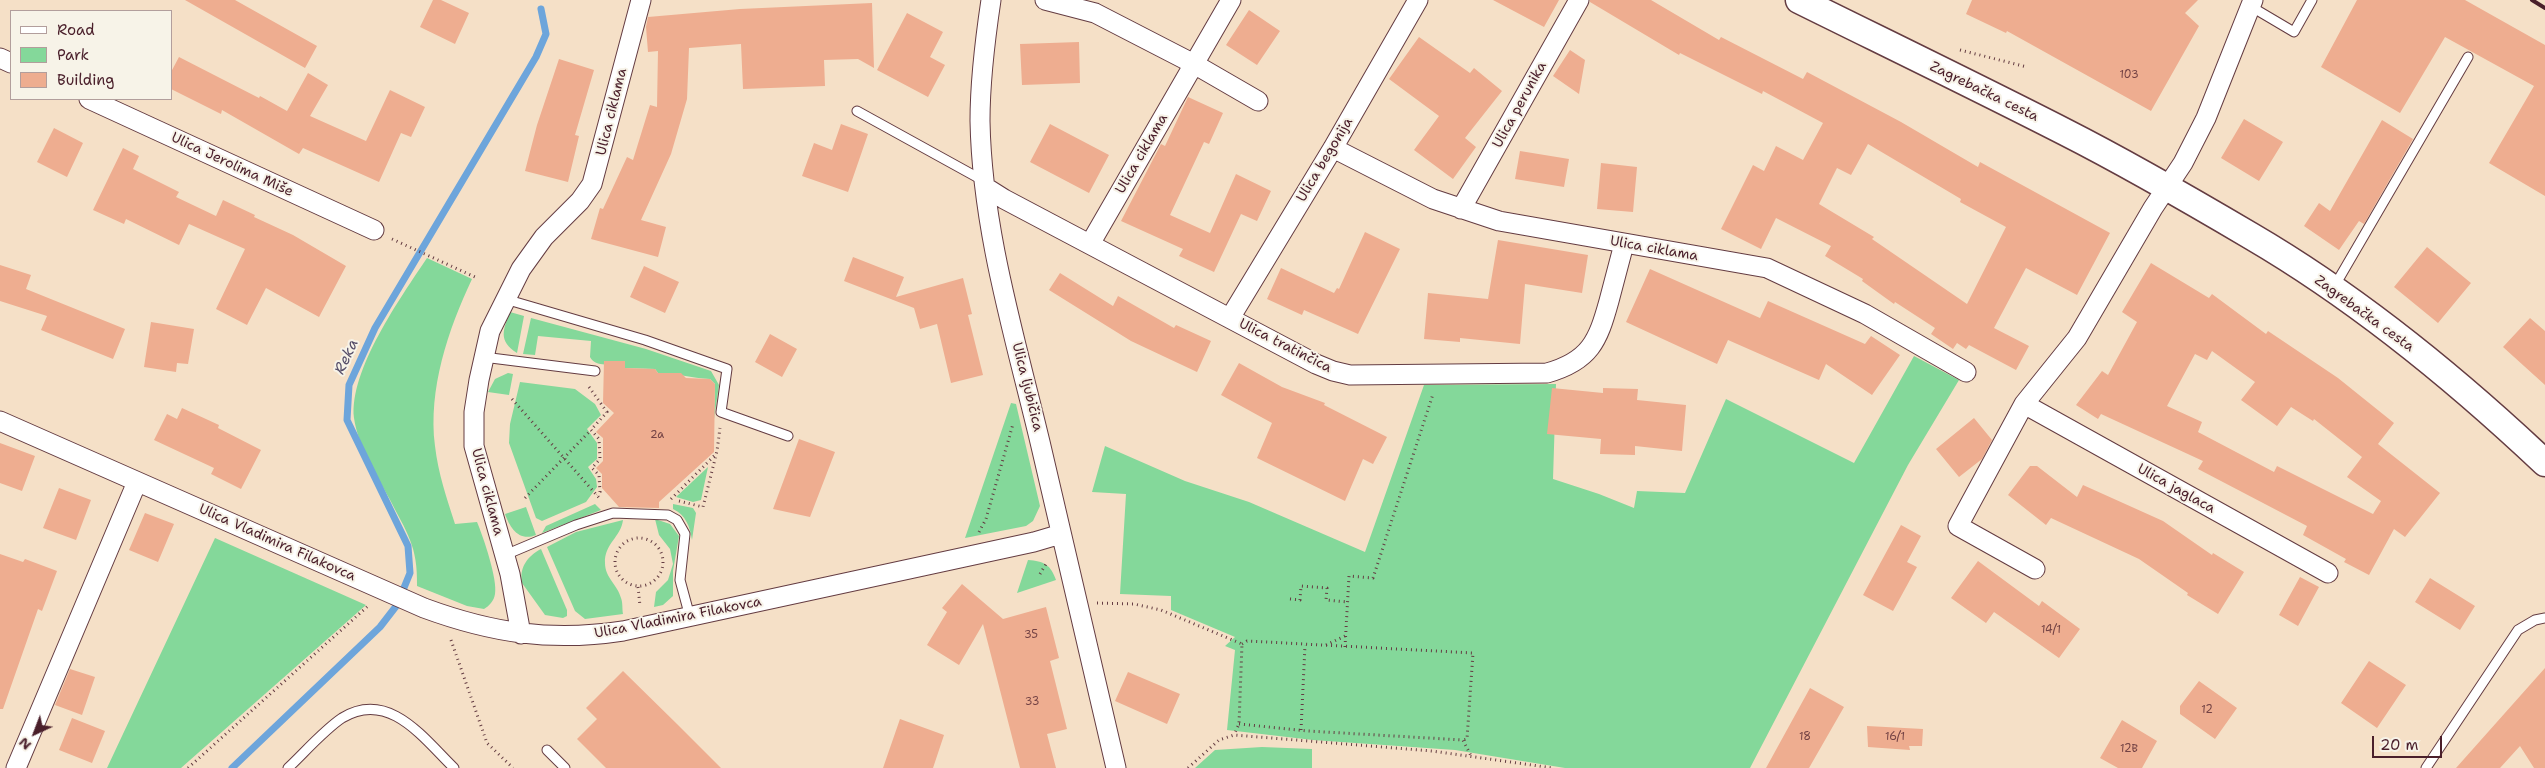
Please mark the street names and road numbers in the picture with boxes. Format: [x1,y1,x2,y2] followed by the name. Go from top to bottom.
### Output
[1927,58,2041,126] street label: Zagrebačka cesta
[1489,59,1551,151] street label: Ulica perunika
[593,67,631,157] street label: Ulica ciklama
[1112,111,1172,197] street label: Ulica ciklama
[1293,115,1357,205] street label: Ulica begonija
[168,129,296,201] street label: Ulica Jerolima Miše
[1609,233,1699,265] street label: Ulica ciklama
[2311,272,2417,356] street label: Zagrebačka cesta
[1236,315,1334,377] street label: Ulica tratinčica
[1008,341,1046,433] street label: Ulica ljubičica
[467,447,507,537] street label: Ulica ciklama
[2134,461,2218,517] street label: Ulica jaglaca
[196,501,358,585] street label: Ulica Vladimira Filakovca
[593,594,763,642] street label: Ulica Vladimira Filakovca

